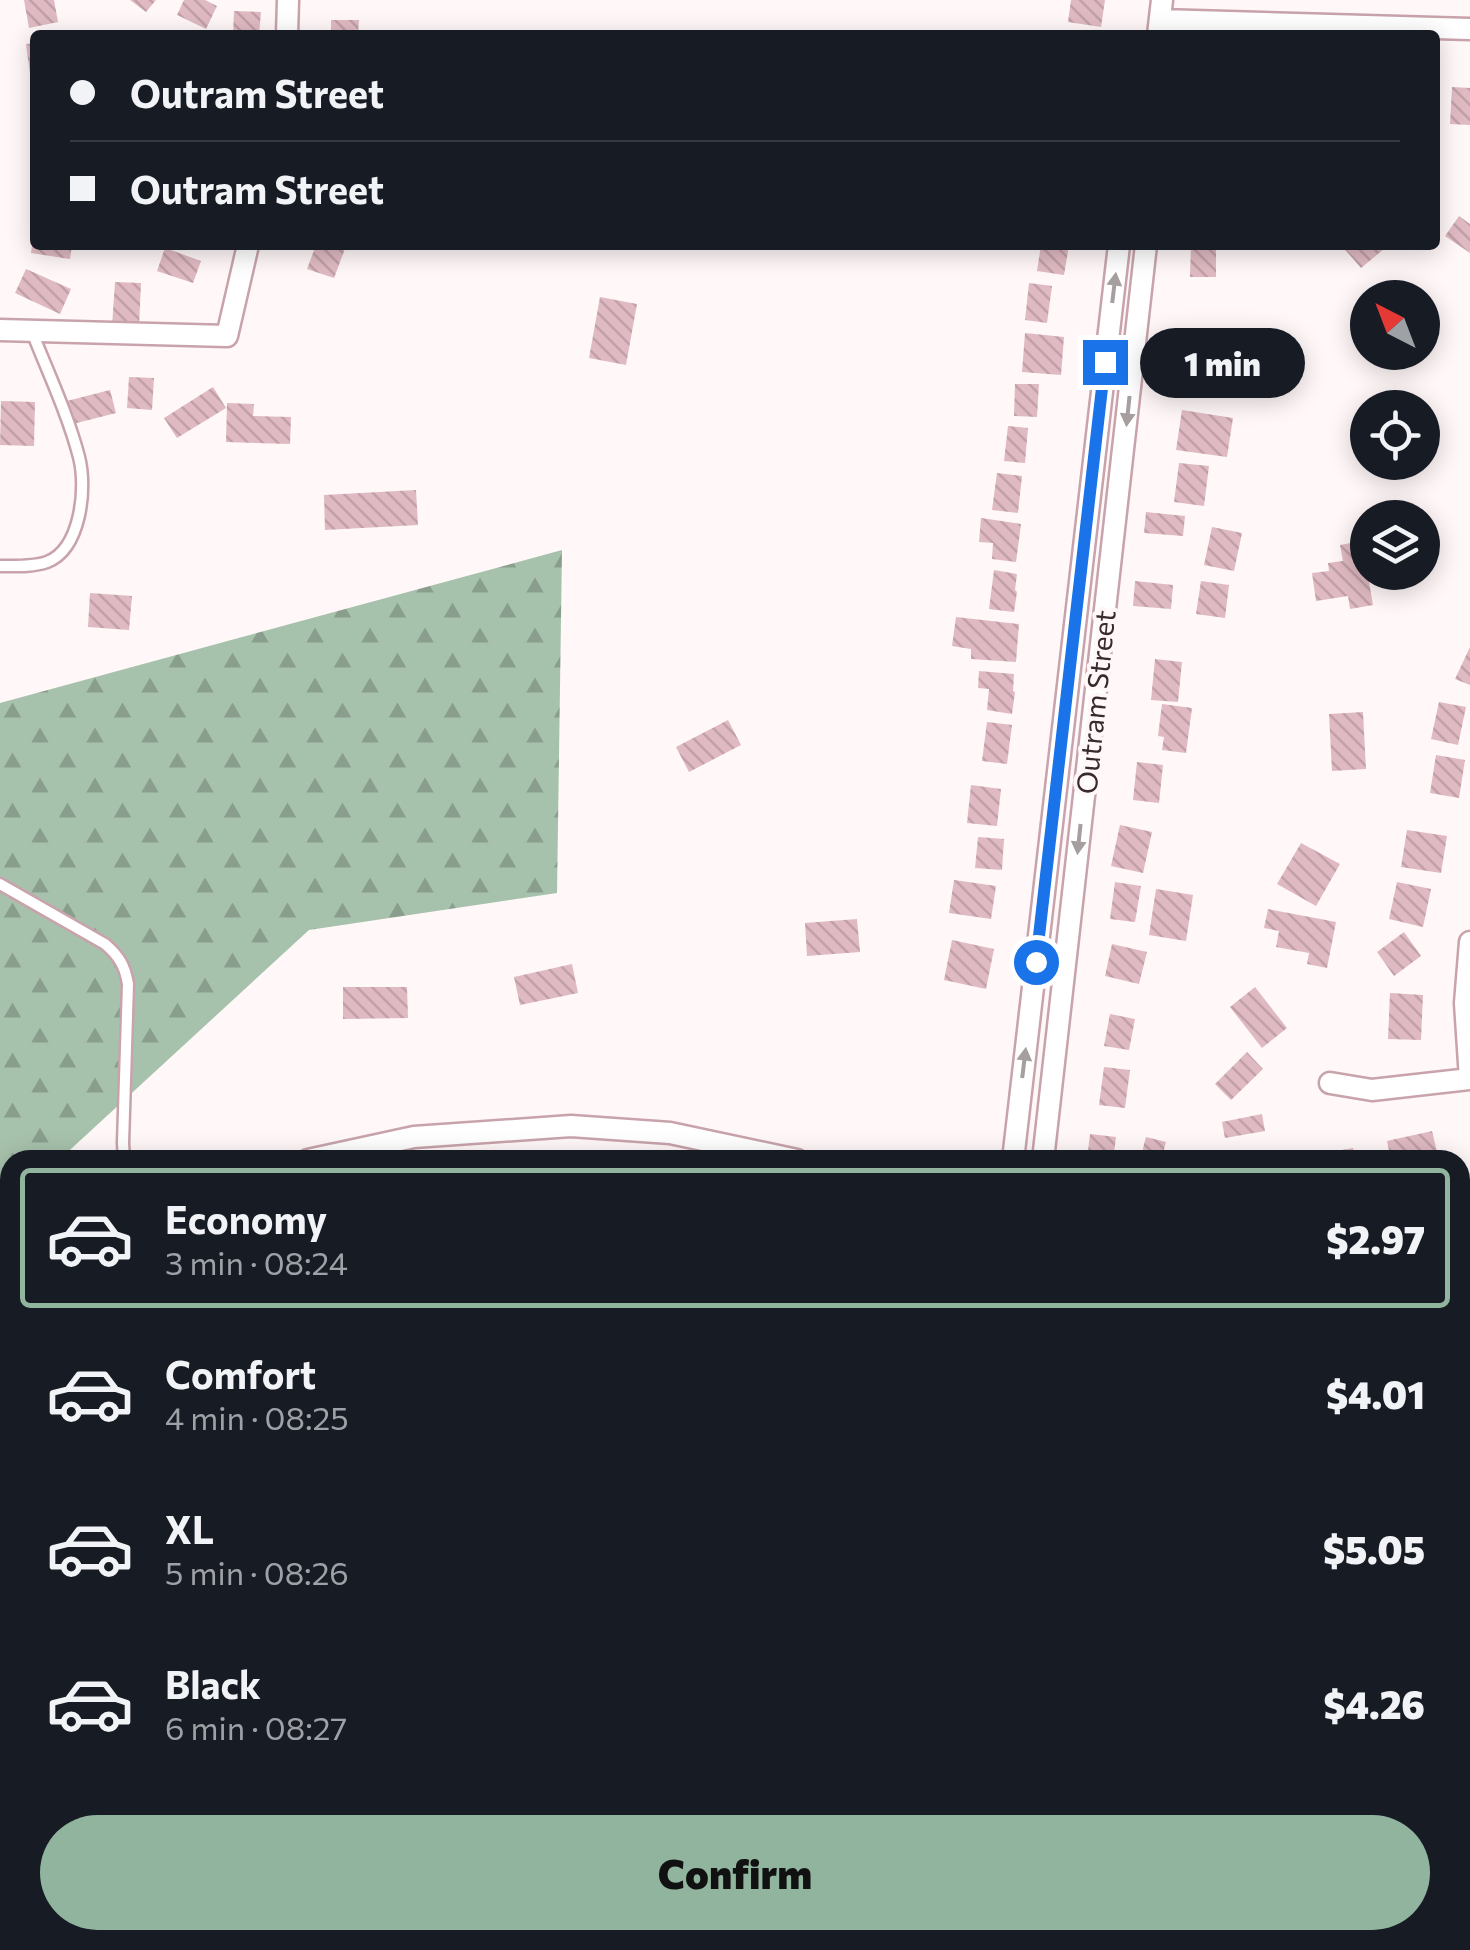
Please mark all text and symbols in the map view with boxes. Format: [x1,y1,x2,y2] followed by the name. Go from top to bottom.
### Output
[130,69,384,116] text: Outram Street
[130,165,384,212] text: Outram Street
[1106,272,1122,304] one-way arrow
[1350,280,1440,370] north arrow
[1350,280,1440,590] map controls
[1140,327,1305,397] callout: 1 min
[1083,340,1128,385] route end
[1184,343,1261,383] text: 1 min
[1350,390,1440,480] button: locate
[1119,396,1135,428] one-way arrow
[1350,500,1440,590] button: layers
[1068,608,1122,796] street label: Outram Street
[1071,823,1087,855] one-way arrow
[1014,940,1059,985] route start
[1016,1047,1032,1079] one-way arrow
[45,1193,135,1283] icon: car
[165,1195,327,1242] text: Economy
[1326,1215,1425,1262] text: $2.97
[165,1242,348,1282] text: 3 min · 08:24
[45,1348,135,1438] icon: car
[165,1350,316,1397] text: Comfort
[1326,1370,1425,1417] text: $4.01
[165,1397,349,1437] text: 4 min · 08:25
[45,1503,135,1593] icon: car
[165,1505,214,1552] text: XL
[1323,1525,1425,1572] text: $5.05
[165,1552,349,1592] text: 5 min · 08:26
[45,1658,135,1748] icon: car
[165,1660,261,1707] text: Black
[1323,1680,1425,1727] text: $4.26
[165,1707,347,1747] text: 6 min · 08:27
[40,1815,1430,1930] button: Confirm

